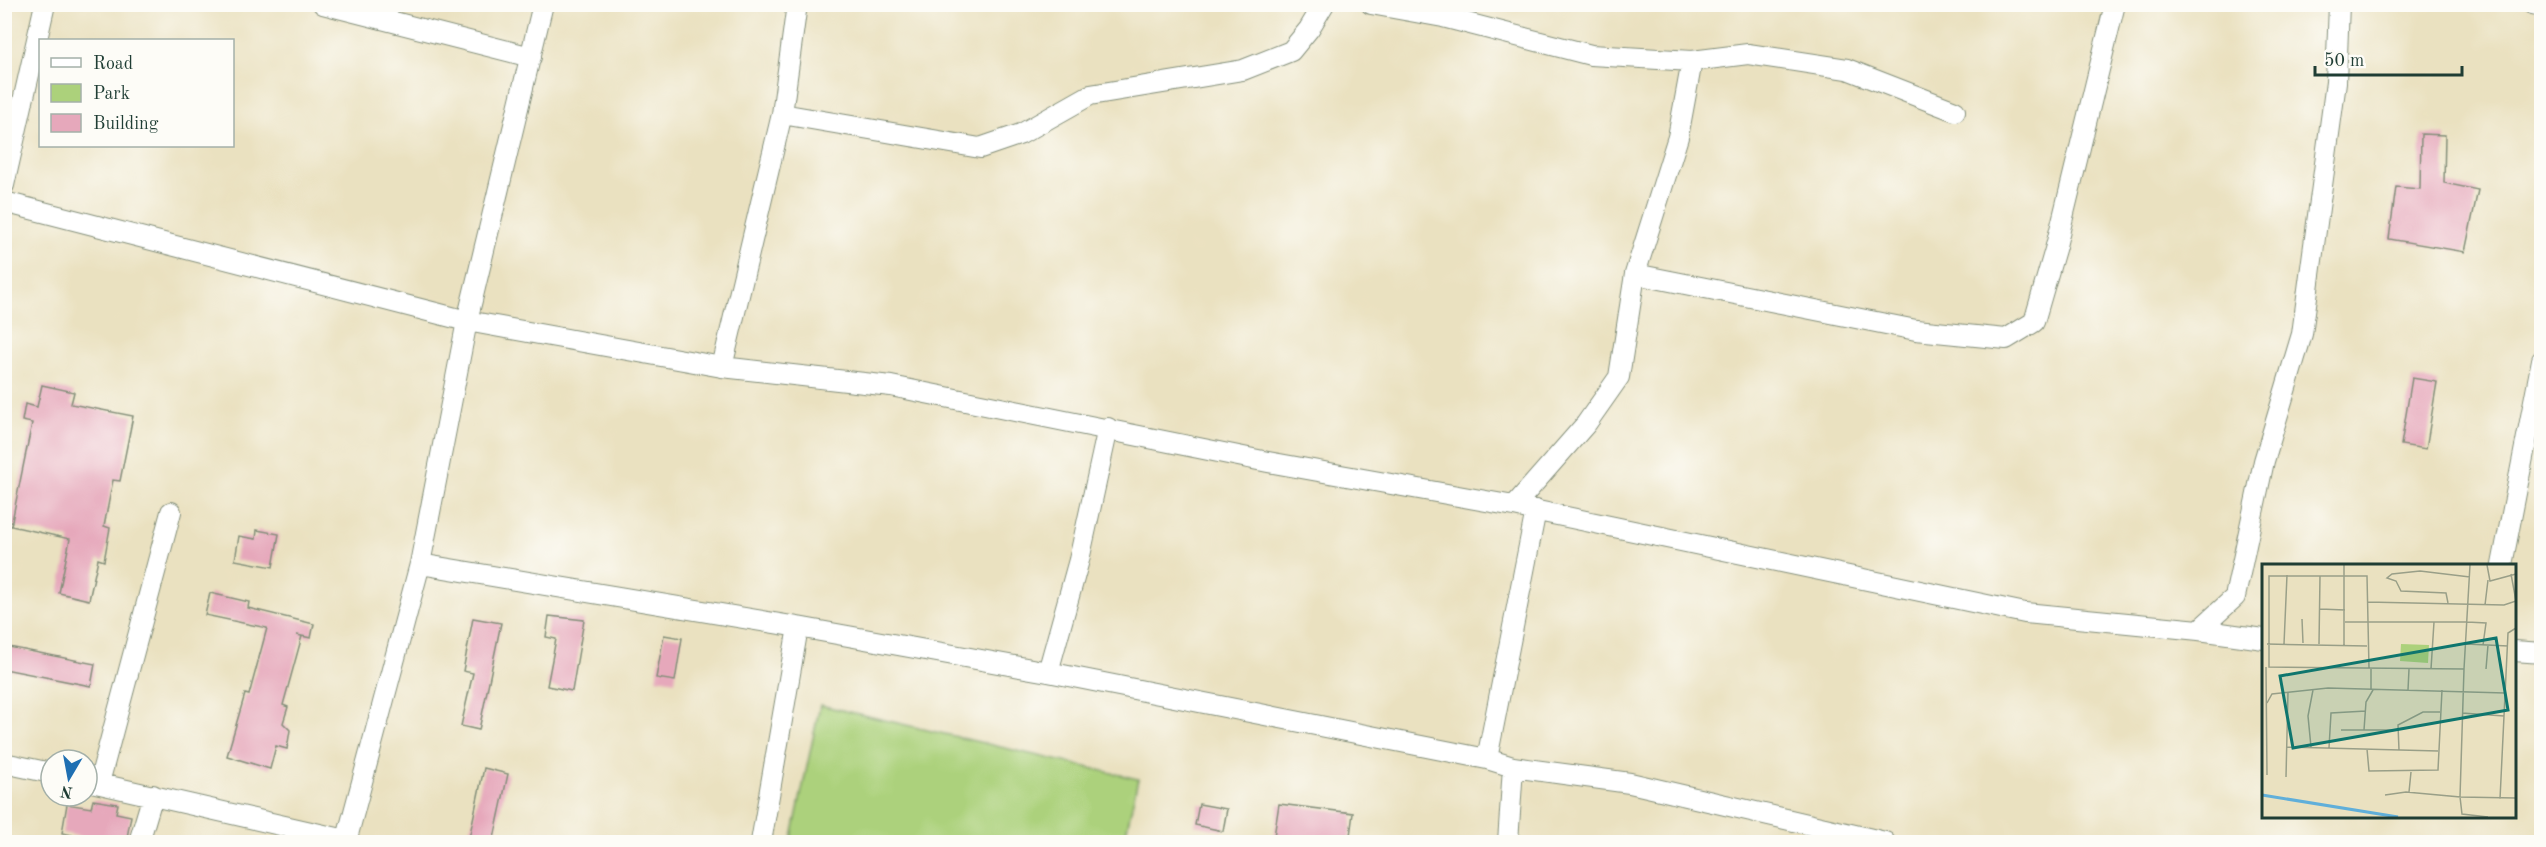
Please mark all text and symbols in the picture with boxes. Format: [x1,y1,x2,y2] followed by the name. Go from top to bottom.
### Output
[39,39,234,147] legend
[2315,39,2462,77] scale bar
[2324,52,2364,70] text: 50 m
[93,55,133,73] text: Road
[93,85,130,103] text: Park
[93,115,159,133] text: Building
[2262,564,2516,817] inset map
[39,748,99,808] north arrow
[59,782,74,800] text: N

